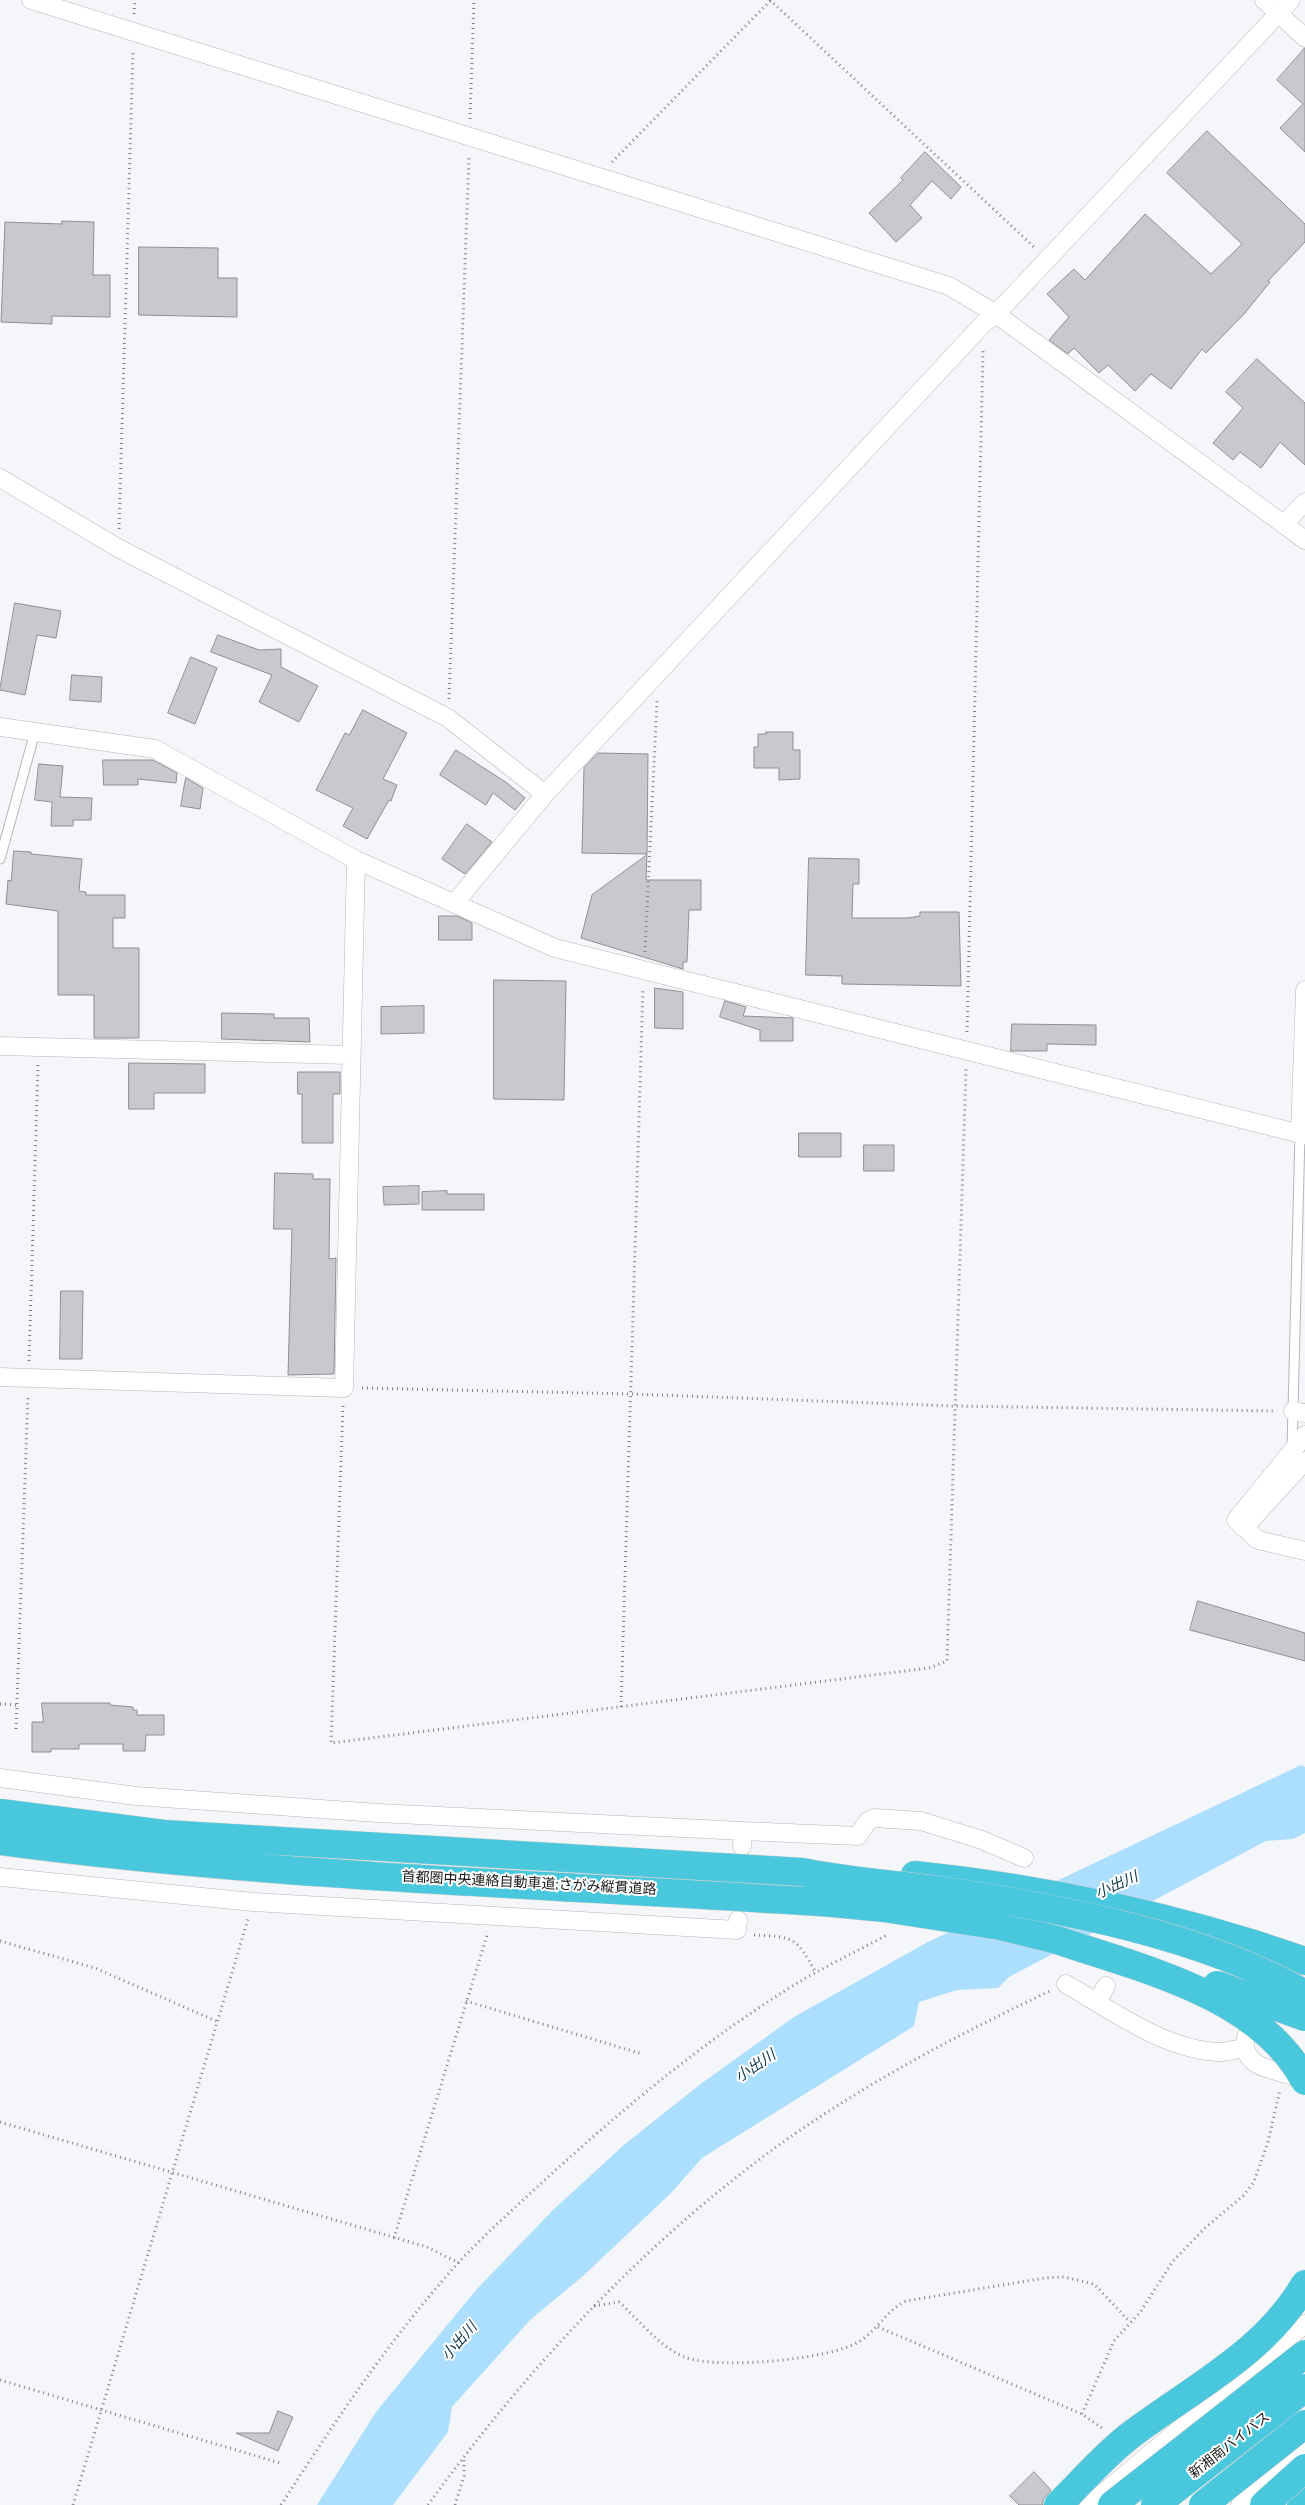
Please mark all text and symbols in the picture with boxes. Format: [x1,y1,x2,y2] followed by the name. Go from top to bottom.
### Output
[401,1869,657,1899] street label: 首都圏中央連絡自動車道;さがみ縦貫道路
[1093,1869,1141,1903] water label: 小出川
[732,2047,780,2087] water label: 小出川
[438,2319,482,2365] water label: 小出川
[1186,2409,1274,2483] street label: 新湘南バイパス

